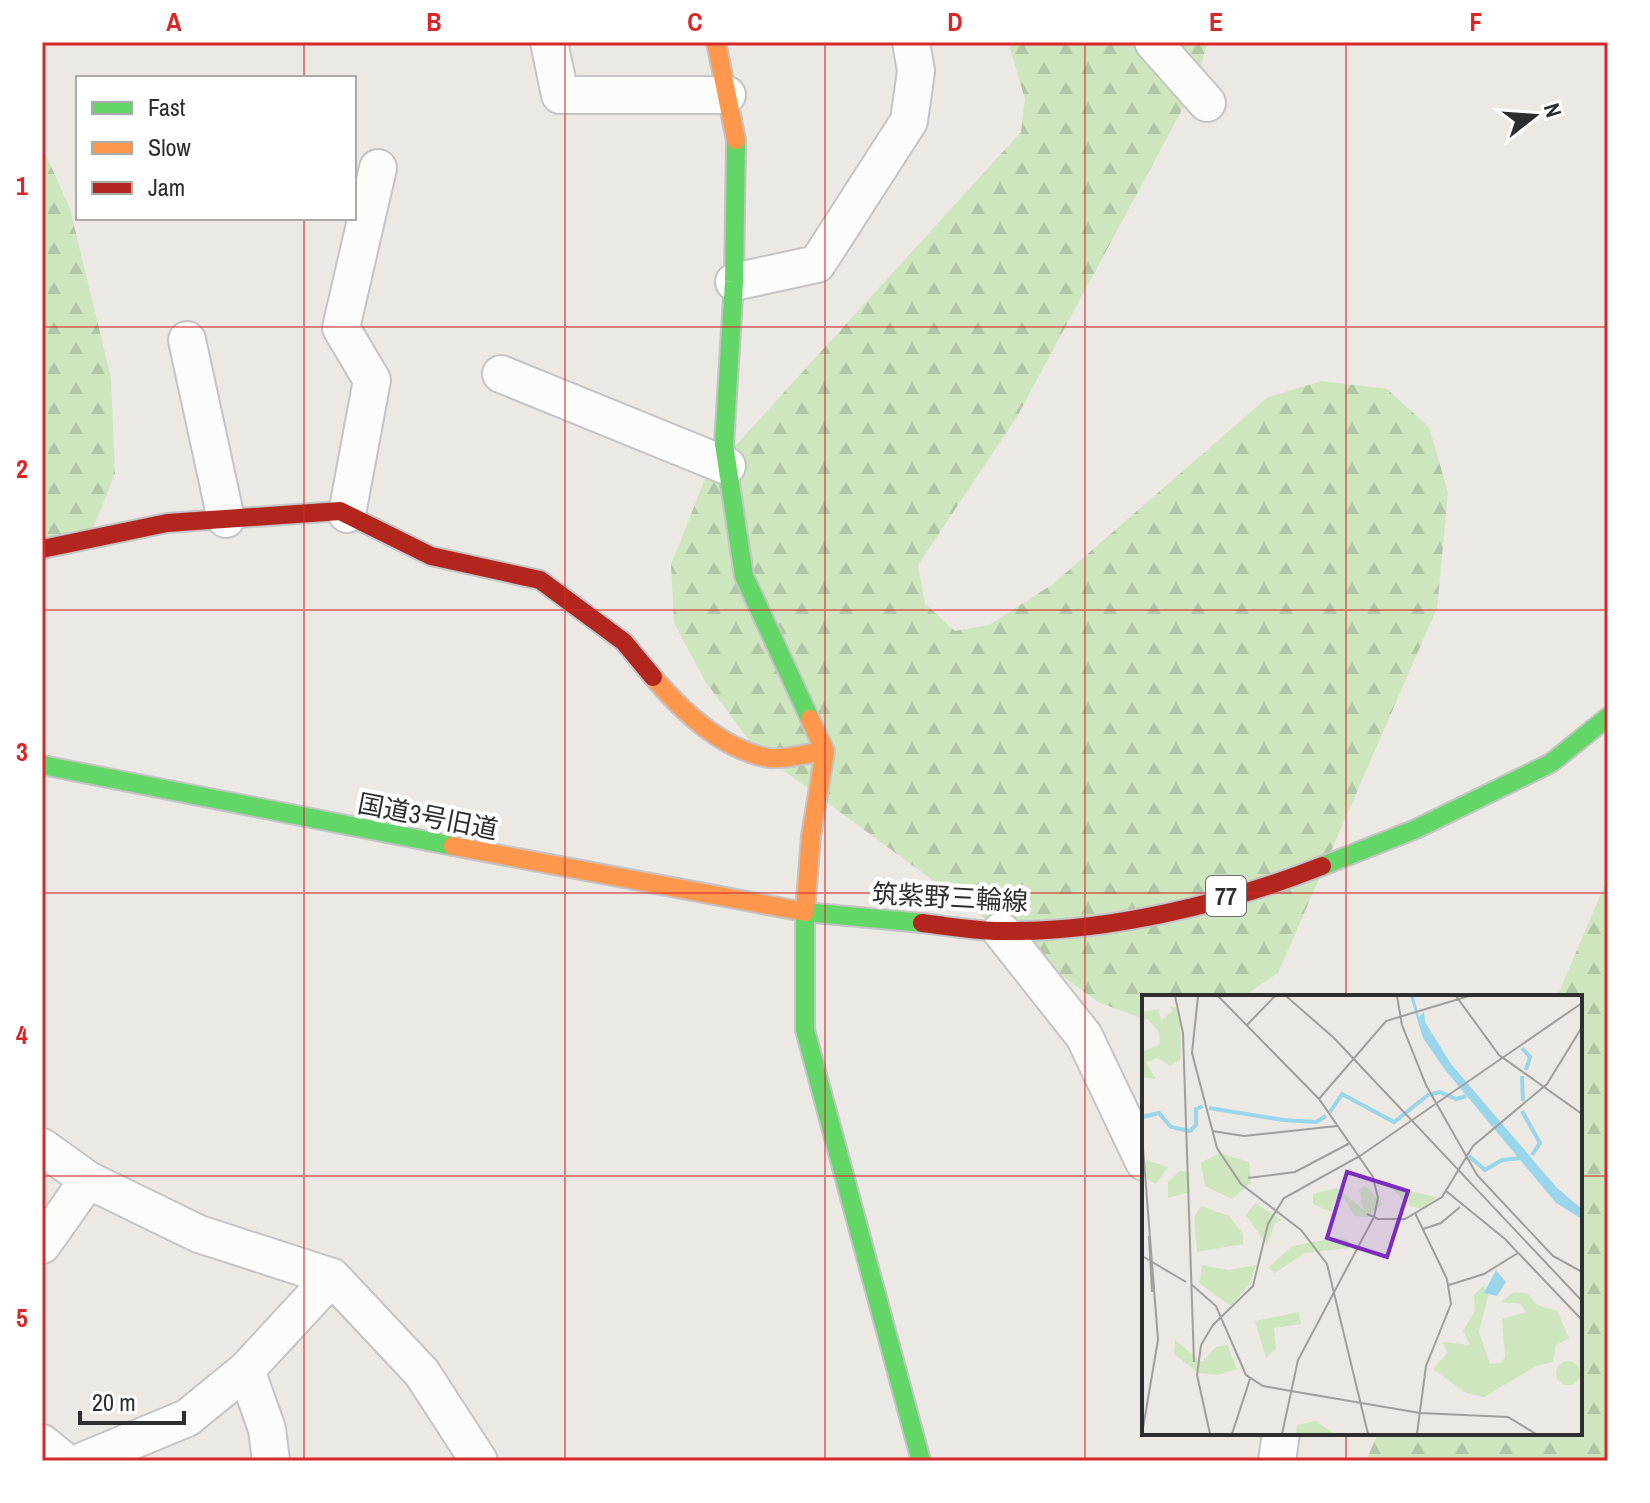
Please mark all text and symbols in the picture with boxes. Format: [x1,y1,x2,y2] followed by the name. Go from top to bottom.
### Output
[166,4,182,39] text: A
[426,4,442,39] text: B
[687,4,703,39] text: C
[947,4,963,39] text: D
[1209,4,1223,39] text: E
[1469,4,1483,39] text: F
[76,76,356,220] legend
[1494,76,1574,156] north arrow
[148,91,186,123] text: Fast
[1537,100,1569,121] text: N
[148,131,191,163] text: Slow
[16,168,28,203] text: 1
[148,171,185,203] text: Jam
[16,451,28,486] text: 2
[16,734,28,769] text: 3
[355,785,501,847] street label: 国道3号旧道
[871,875,1029,919] street label: 筑紫野三輪線
[1206,876,1246,916] road number: 77
[1142,995,1582,1435] inset map
[16,1017,28,1052] text: 4
[16,1300,28,1335] text: 5
[80,1375,184,1425] scale bar
[92,1386,136,1418] text: 20 m

